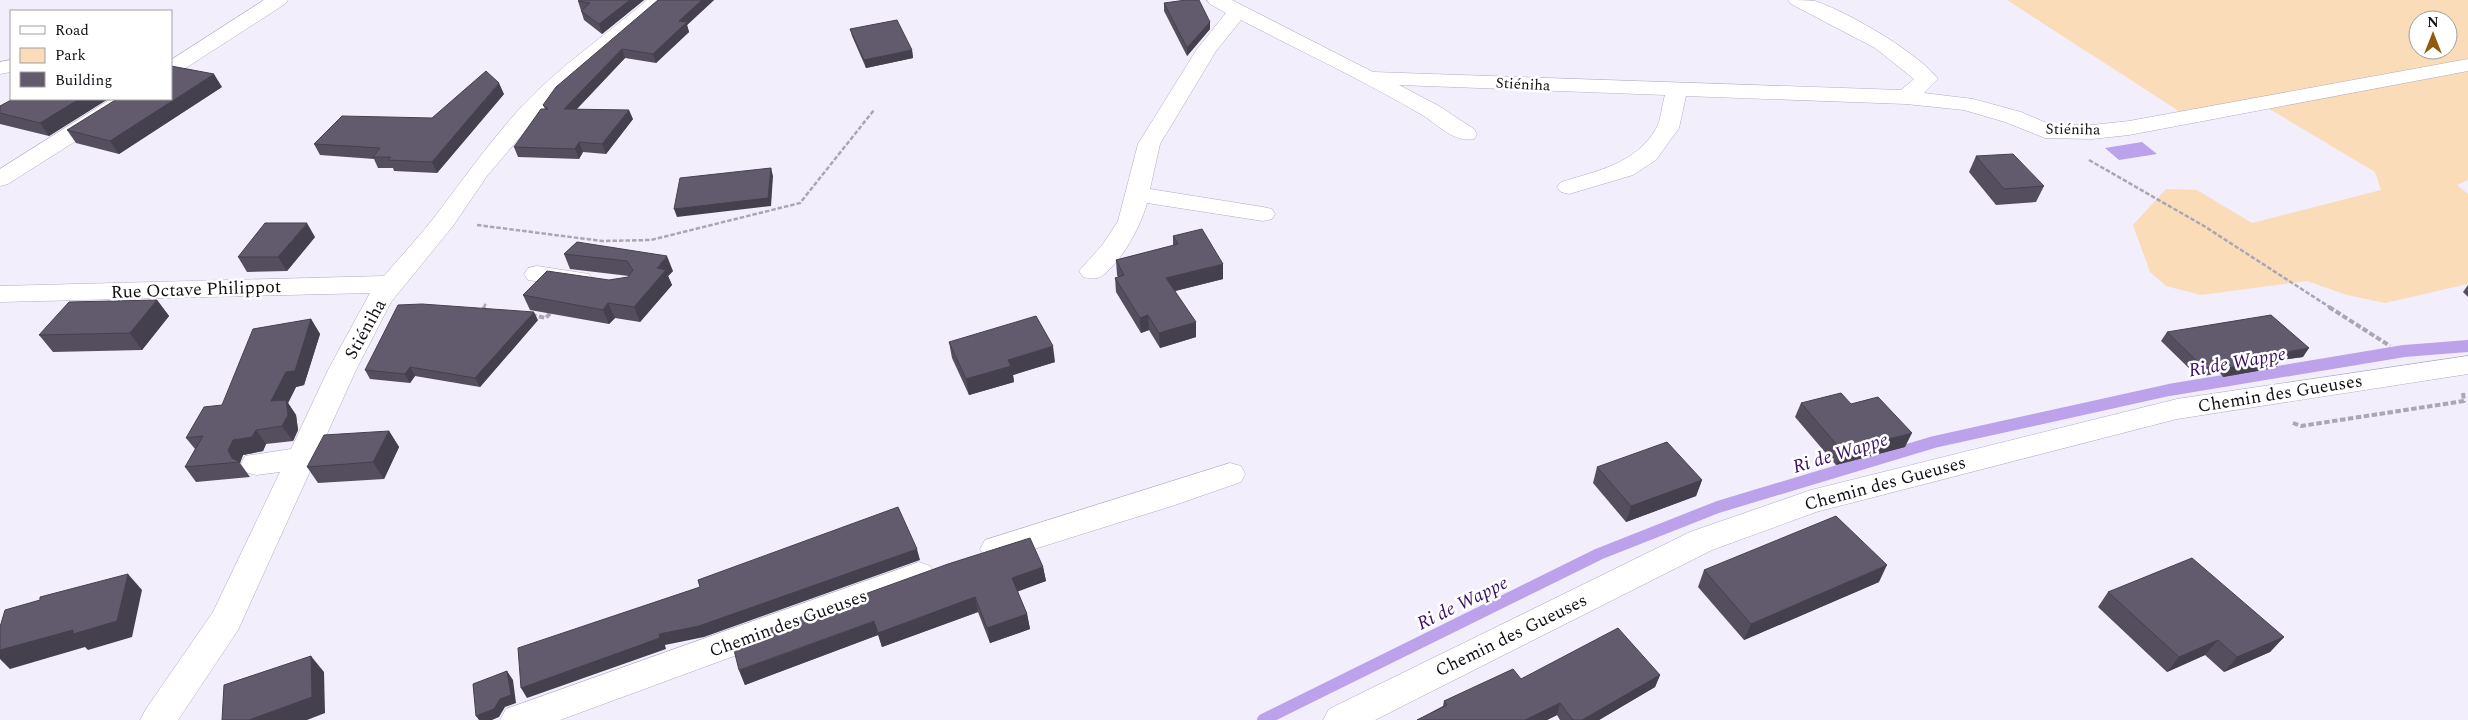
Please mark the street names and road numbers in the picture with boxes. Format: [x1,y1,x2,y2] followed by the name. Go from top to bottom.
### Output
[1495,72,1552,97] street label: Stiéniha
[2045,118,2101,141] street label: Stiéniha
[110,273,282,306] street label: Rue Octave Philippot
[338,294,393,365] street label: Stiéniha
[2196,367,2364,420] street label: Chemin des Gueuses
[1801,449,1969,518] street label: Chemin des Gueuses
[705,582,871,665] street label: Chemin des Gueuses
[1431,587,1592,684] street label: Chemin des Gueuses

